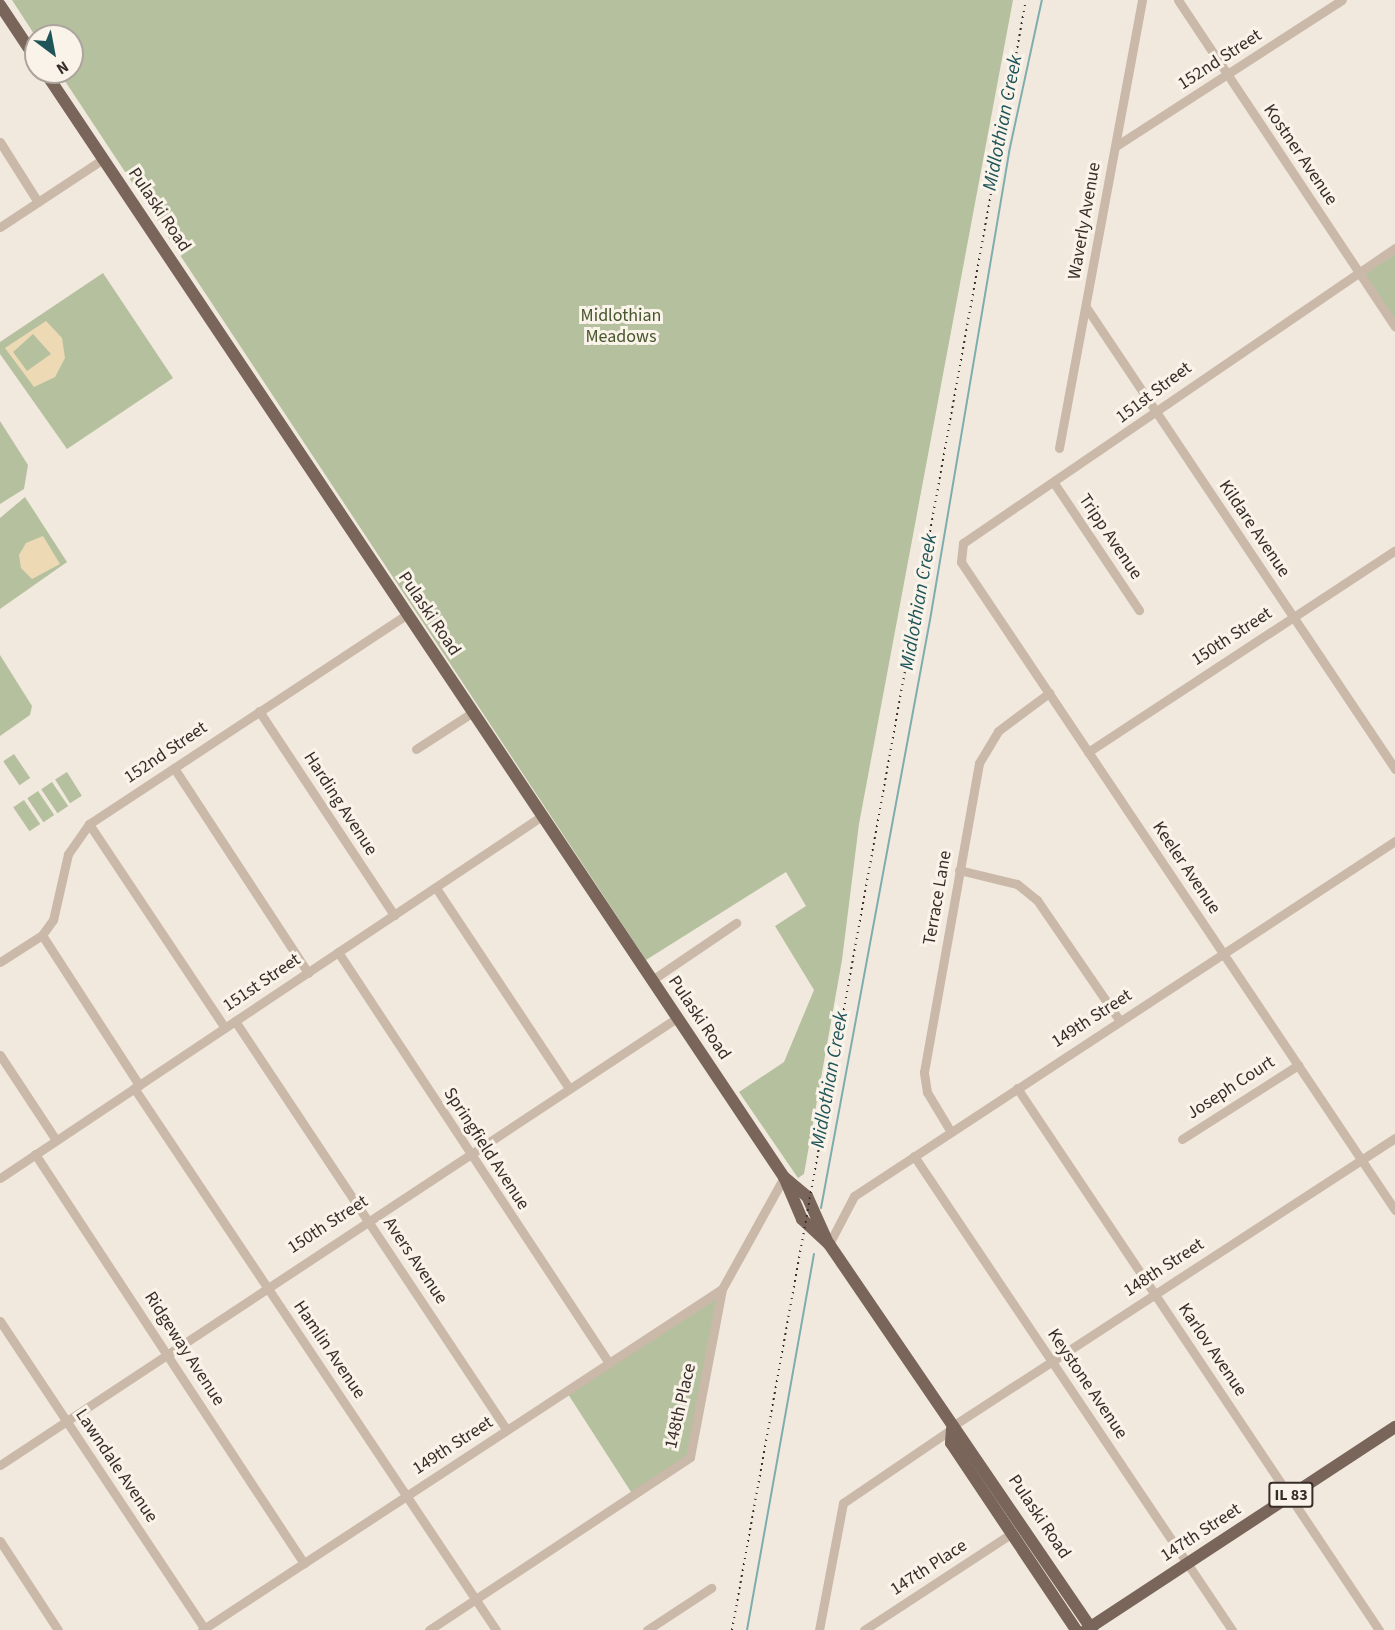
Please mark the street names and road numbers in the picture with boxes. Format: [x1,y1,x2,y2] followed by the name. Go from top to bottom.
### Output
[1174,25,1266,95] street label: 152nd Street
[1258,100,1342,210] street label: Kostner Avenue
[1064,161,1106,281] street label: Waverly Avenue
[123,164,195,256] street label: Pulaski Road
[1112,358,1196,428] street label: 151st Street
[1214,476,1294,582] street label: Kildare Avenue
[1073,490,1147,584] street label: Tripp Avenue
[393,568,465,660] street label: Pulaski Road
[1188,603,1276,671] street label: 150th Street
[120,717,212,789] street label: 152nd Street
[298,748,382,860] street label: Harding Avenue
[1147,818,1225,918] street label: Keeler Avenue
[919,849,957,947] street label: Terrace Lane
[219,949,305,1017] street label: 151st Street
[663,972,735,1064] street label: Pulaski Road
[1048,985,1136,1053] street label: 149th Street
[1183,1052,1279,1124] street label: Joseph Court
[438,1084,534,1214] street label: Springfield Avenue
[284,1191,372,1259] street label: 150th Street
[378,1214,452,1308] street label: Avers Avenue
[1120,1234,1208,1302] street label: 148th Street
[139,1288,229,1410] street label: Ridgeway Avenue
[288,1297,370,1403] street label: Hamlin Avenue
[1173,1299,1251,1401] street label: Karlov Avenue
[1042,1325,1132,1443] street label: Keystone Avenue
[661,1361,701,1451] street label: 148th Place
[70,1405,162,1527] street label: Lawndale Avenue
[409,1412,497,1480] street label: 149th Street
[1003,1471,1075,1563] street label: Pulaski Road
[1267,1482,1315,1508] road number: IL 83
[1157,1499,1245,1567] street label: 147th Street
[887,1535,971,1601] street label: 147th Place

